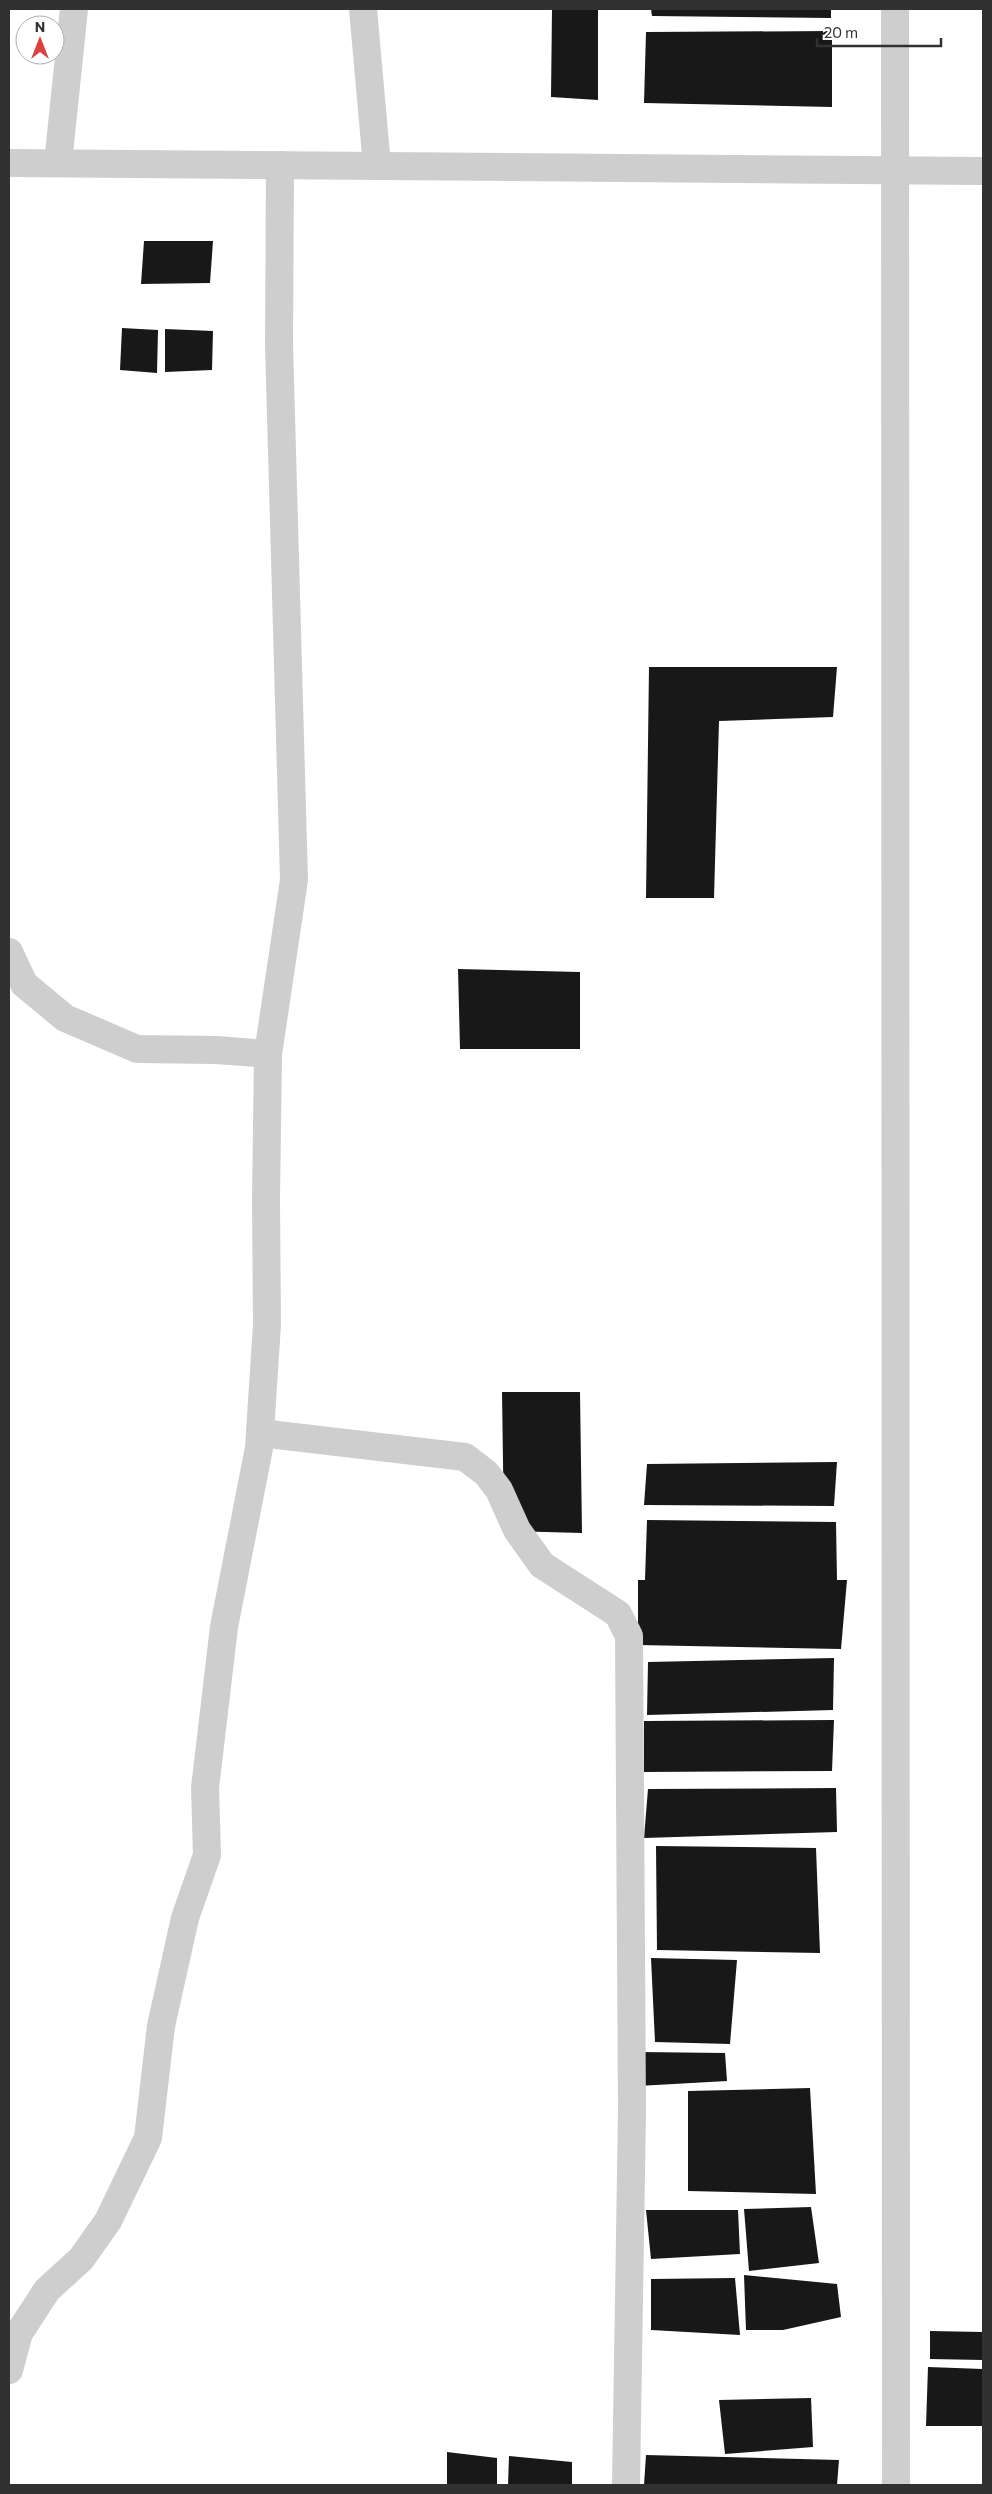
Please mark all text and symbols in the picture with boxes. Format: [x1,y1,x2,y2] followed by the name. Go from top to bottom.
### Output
[15,15,65,65] north arrow
[817,15,941,47] scale bar
[35,18,45,35] text: N
[824,23,858,41] text: 20 m

